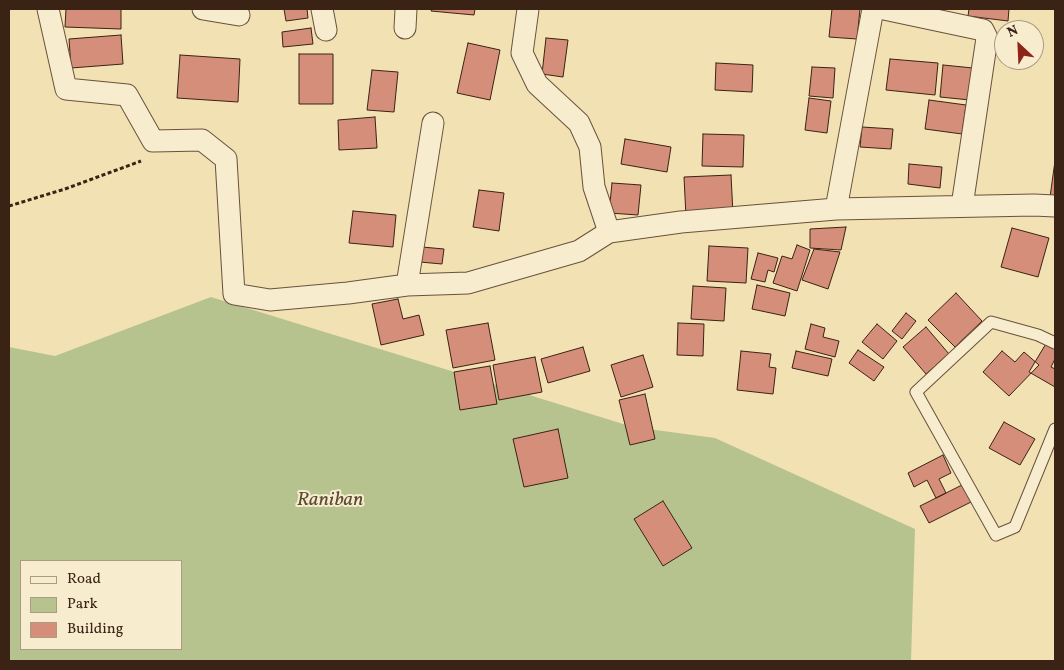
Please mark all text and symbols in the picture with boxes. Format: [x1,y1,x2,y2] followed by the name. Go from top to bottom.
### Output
[994,20,1044,70] north arrow
[1004,21,1021,43] text: N
[297,489,363,513] park label: Raniban
[20,560,182,650] legend
[67,569,101,590] text: Road
[67,594,98,615] text: Park
[67,619,123,640] text: Building

